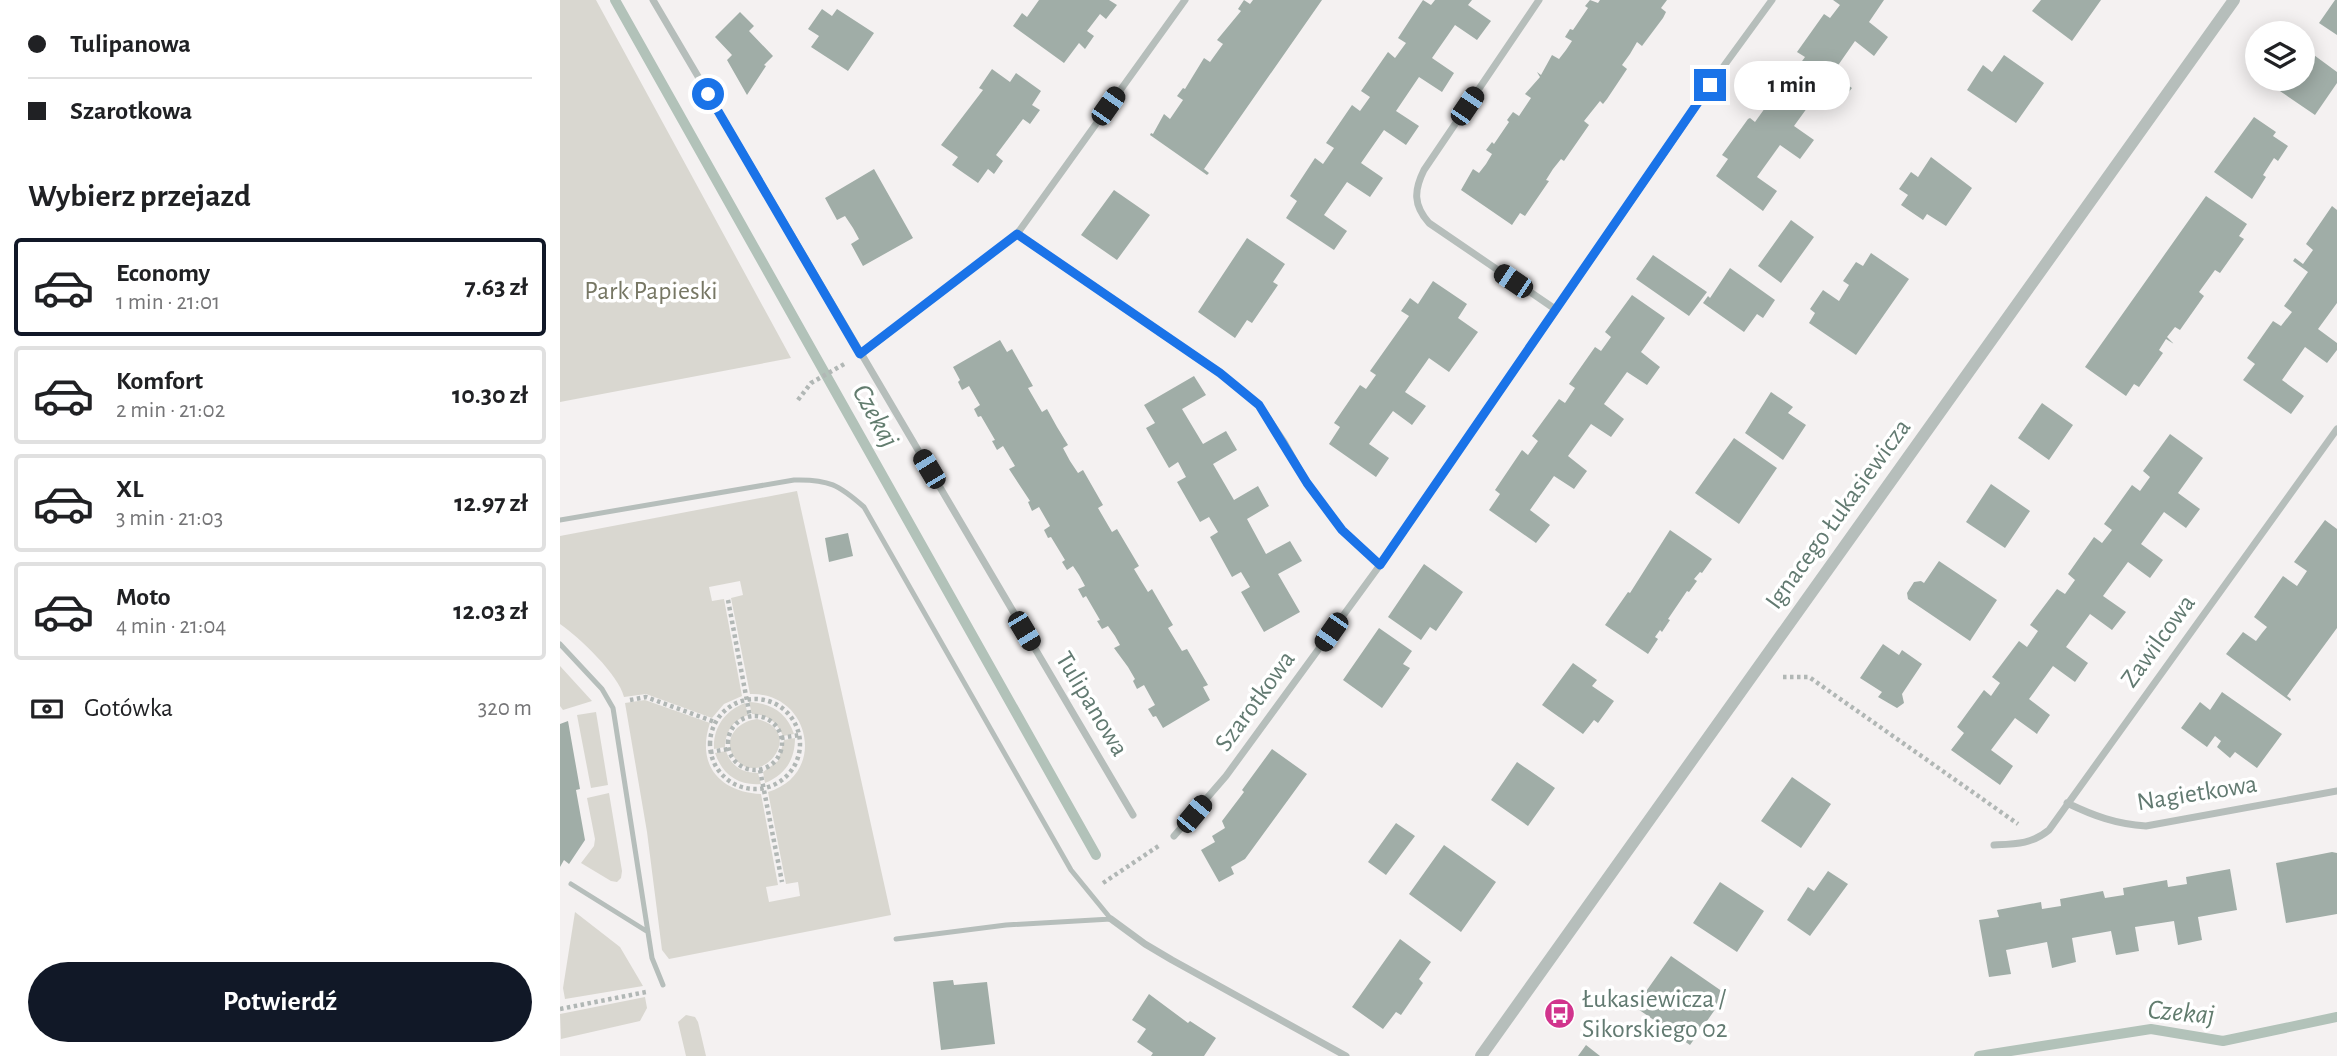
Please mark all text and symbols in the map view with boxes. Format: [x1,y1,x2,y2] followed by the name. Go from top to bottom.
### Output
[2245,21,2315,91] map controls
[2245,21,2315,91] button: layers
[70,31,191,57] text: Tulipanowa
[1734,60,1850,110] callout: 1 min
[1694,69,1726,101] route end
[1768,74,1816,97] text: 1 min
[692,78,724,110] route start
[1088,83,1129,129] car
[1447,83,1488,129] car
[70,98,192,124] text: Szarotkowa
[28,180,251,212] text: Wybierz przejazd
[32,256,95,319] icon: car
[116,260,210,286] text: Economy
[1490,261,1537,301] car
[465,274,528,300] text: 7.63 zł
[584,278,718,304] park label: Park Papieski
[116,291,220,314] text: 1 min · 21:01
[32,364,95,427] icon: car
[116,368,203,394] text: Komfort
[847,380,903,452] water label: Czekaj
[452,382,528,408] text: 10.30 zł
[116,399,225,422] text: 2 min · 21:02
[1760,414,1916,614] street label: Ignacego Łukasiewicza
[910,446,949,492] car
[32,472,95,535] icon: car
[116,476,143,502] text: XL
[454,490,528,516] text: 12.97 zł
[116,507,223,530] text: 3 min · 21:03
[32,580,95,643] icon: car
[116,584,171,610] text: Moto
[2116,590,2200,692] street label: Zawilcowa
[453,598,528,624] text: 12.03 zł
[1005,608,1044,654] car
[1311,609,1352,655] car
[116,615,226,638] text: 4 min · 21:04
[1210,646,1300,756] street label: Szarotkowa
[1051,647,1133,761] street label: Tulipanowa
[28,690,66,728] icon: cash
[84,695,173,721] text: Gotówka
[478,697,532,720] text: 320 m
[2135,771,2259,815] street label: Nagietkowa
[1173,791,1216,837] car
[28,962,532,1042] button: Potwierdź
[1582,986,1728,1042] place label: Łukasiewicza / Sikorskiego 02
[2146,996,2216,1030] water label: Czekaj
[1542,997,1576,1031] bus stop icon: Łukasiewicza / Sikorskiego 02

